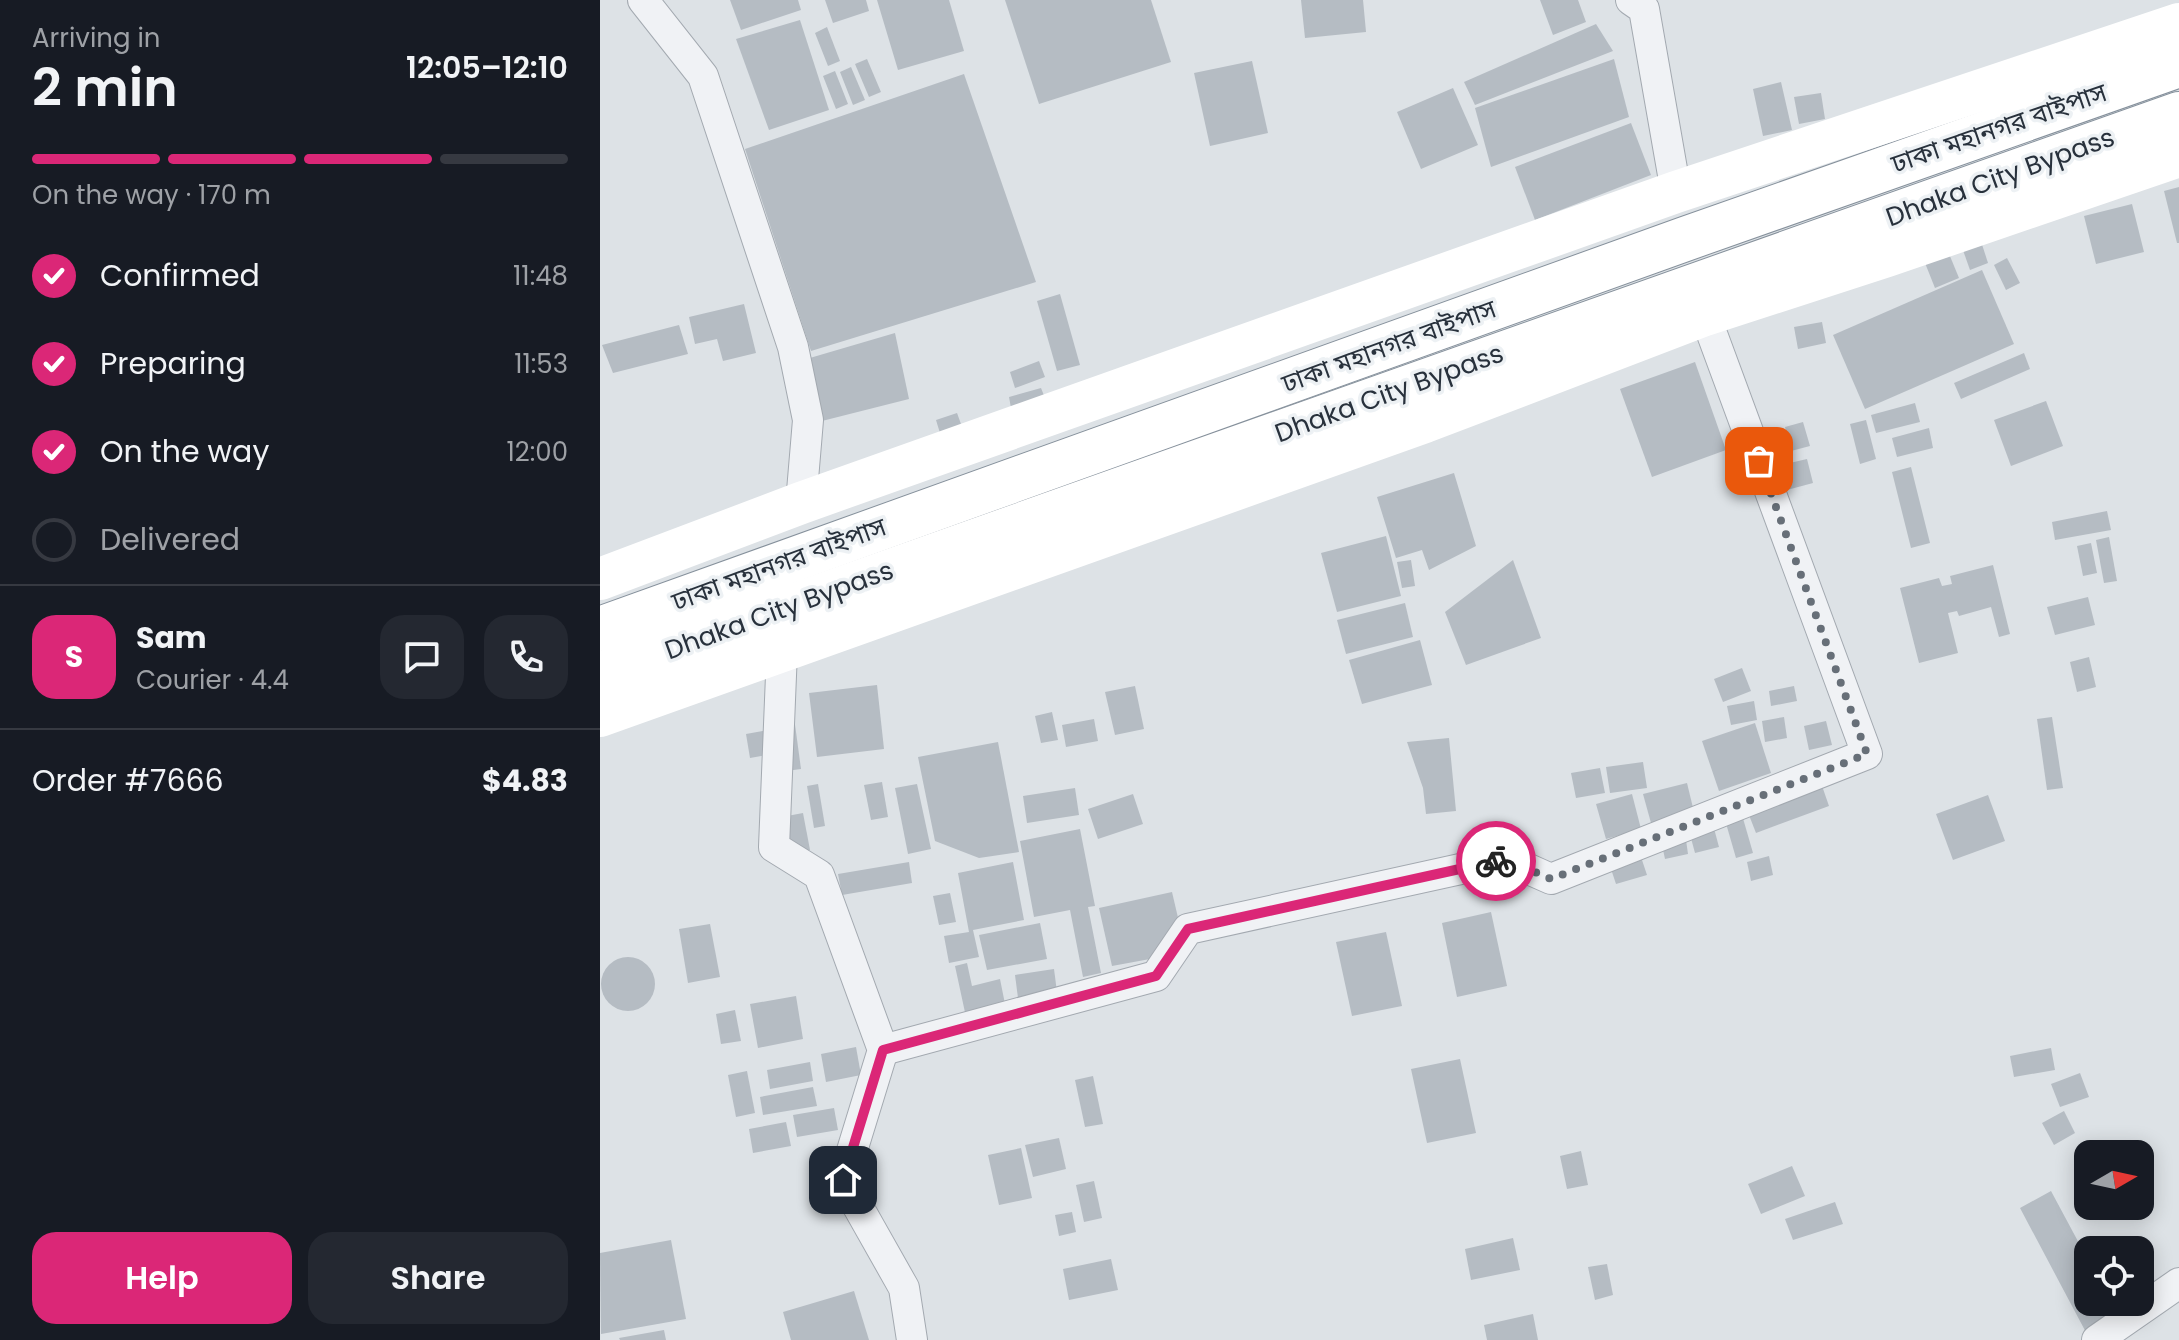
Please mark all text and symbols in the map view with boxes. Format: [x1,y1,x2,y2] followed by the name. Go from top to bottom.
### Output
[32,20,161,56] text: Arriving in
[406,46,568,89] text: 12:05–12:10
[32,51,178,124] text: 2 min
[1886,74,2112,182] street label: ঢাকা মহানগর বাইপাস
[1881,119,2119,235] street label: Dhaka City Bypass
[32,177,271,213] text: On the way · 170 m
[32,254,76,298] icon: check
[100,254,260,297] text: Confirmed
[513,258,568,294] text: 11:48
[1276,290,1502,402] street label: ঢাকা মহানগর বাইপাস
[1270,335,1508,451] street label: Dhaka City Bypass
[32,342,76,386] icon: check
[100,342,246,385] text: Preparing
[514,346,568,382] text: 11:53
[1725,427,1793,495] pin
[32,430,76,474] icon: check
[100,430,269,473] text: On the way
[507,434,568,470] text: 12:00
[1737,439,1781,483] icon: bag
[666,508,892,620] street label: ঢাকা মহানগর বাইপাস
[100,518,240,561] text: Delivered
[660,552,898,668] street label: Dhaka City Bypass
[380,615,464,699] button: chat
[484,615,568,699] button: phone
[136,616,207,659] text: Sam
[65,635,83,678] text: S
[136,662,289,698] text: Courier · 4.4
[32,759,224,802] text: Order #7666
[482,759,568,802] text: $4.83
[1456,821,1536,901] courier
[1474,839,1518,883] icon: bike
[2074,1140,2154,1220] north arrow
[2074,1140,2154,1316] map controls
[809,1146,877,1214] pin
[821,1158,865,1202] icon: home
[32,1232,292,1324] button: Help
[308,1232,568,1324] button: Share
[2074,1236,2154,1316] button: locate

